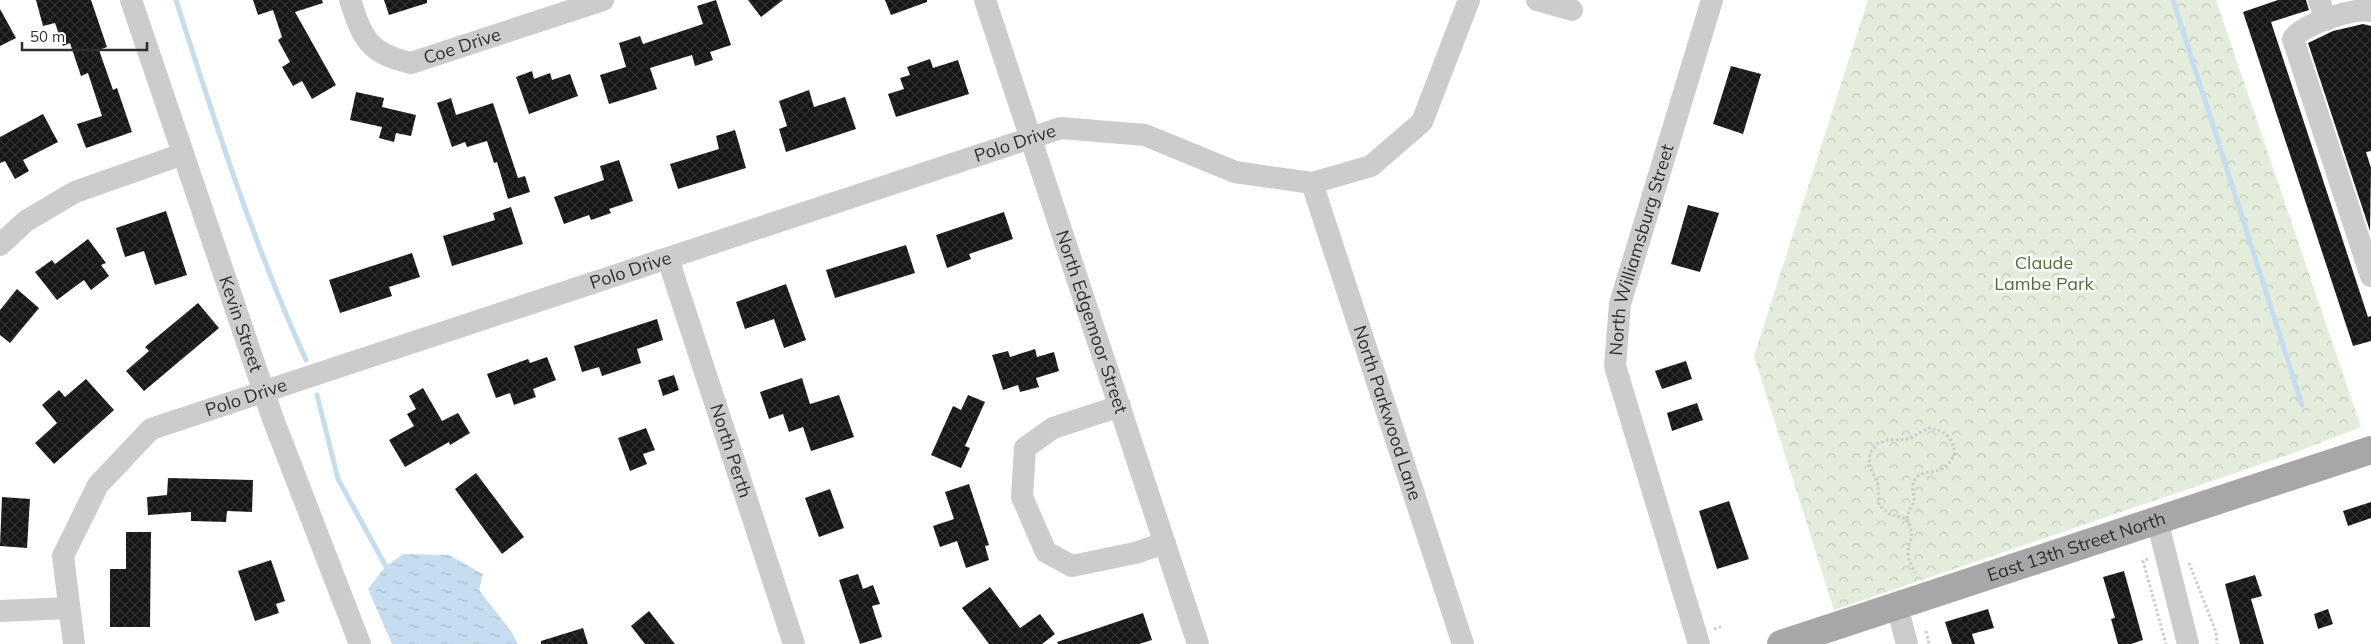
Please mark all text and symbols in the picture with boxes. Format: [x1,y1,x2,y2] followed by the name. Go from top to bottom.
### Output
[22,20,148,52] scale bar
[420,22,504,69] street label: Coe Drive
[30,27,65,46] text: 50 m
[971,119,1059,167] street label: Polo Drive
[1604,141,1679,356] street label: North Williamsburg Street
[1051,227,1133,416] street label: North Edgemoor Street
[587,246,674,294] street label: Polo Drive
[1994,251,2095,295] park label: Claude Lambe Park
[214,273,268,375] street label: Kevin Street
[1348,323,1427,503] street label: North Parkwood Lane
[202,373,290,421] street label: Polo Drive
[705,401,757,501] street label: North Perth
[1984,506,2168,586] street label: East 13th Street North

